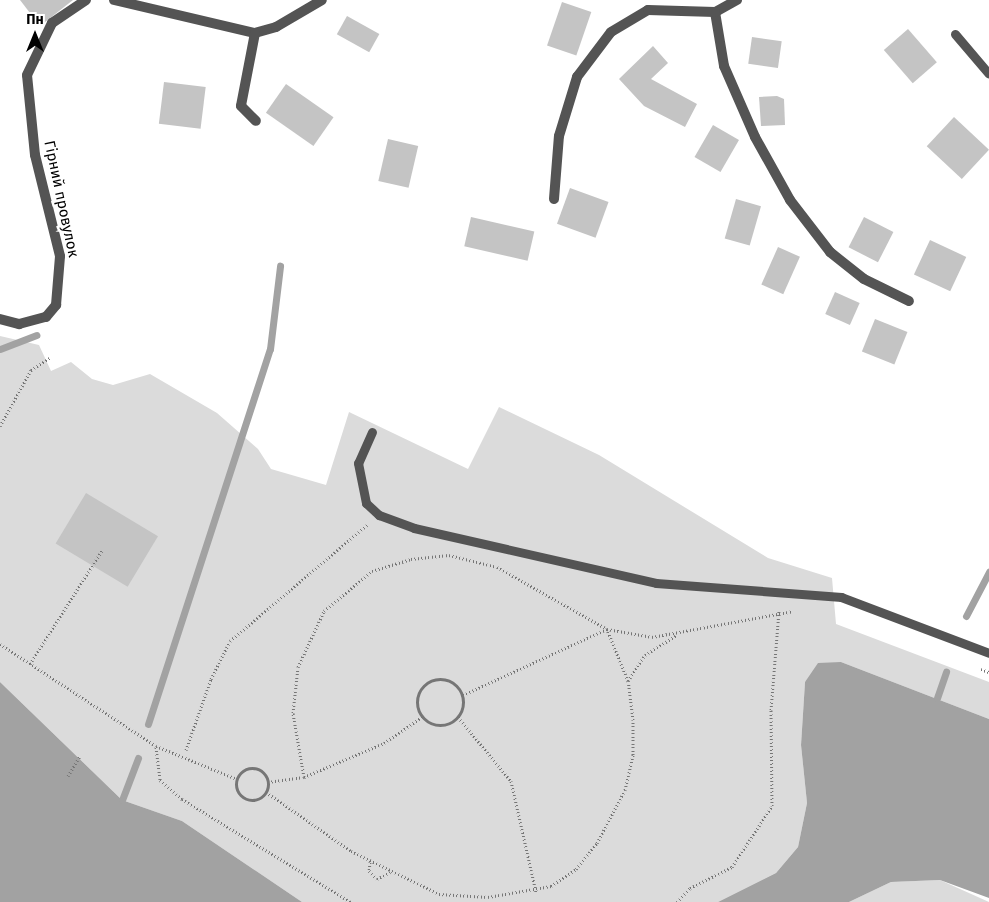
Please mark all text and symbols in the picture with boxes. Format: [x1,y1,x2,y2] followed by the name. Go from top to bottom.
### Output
[10,10,60,60] north arrow
[26,11,44,28] text: Пн
[40,139,82,259] street label: Гірний провулок

